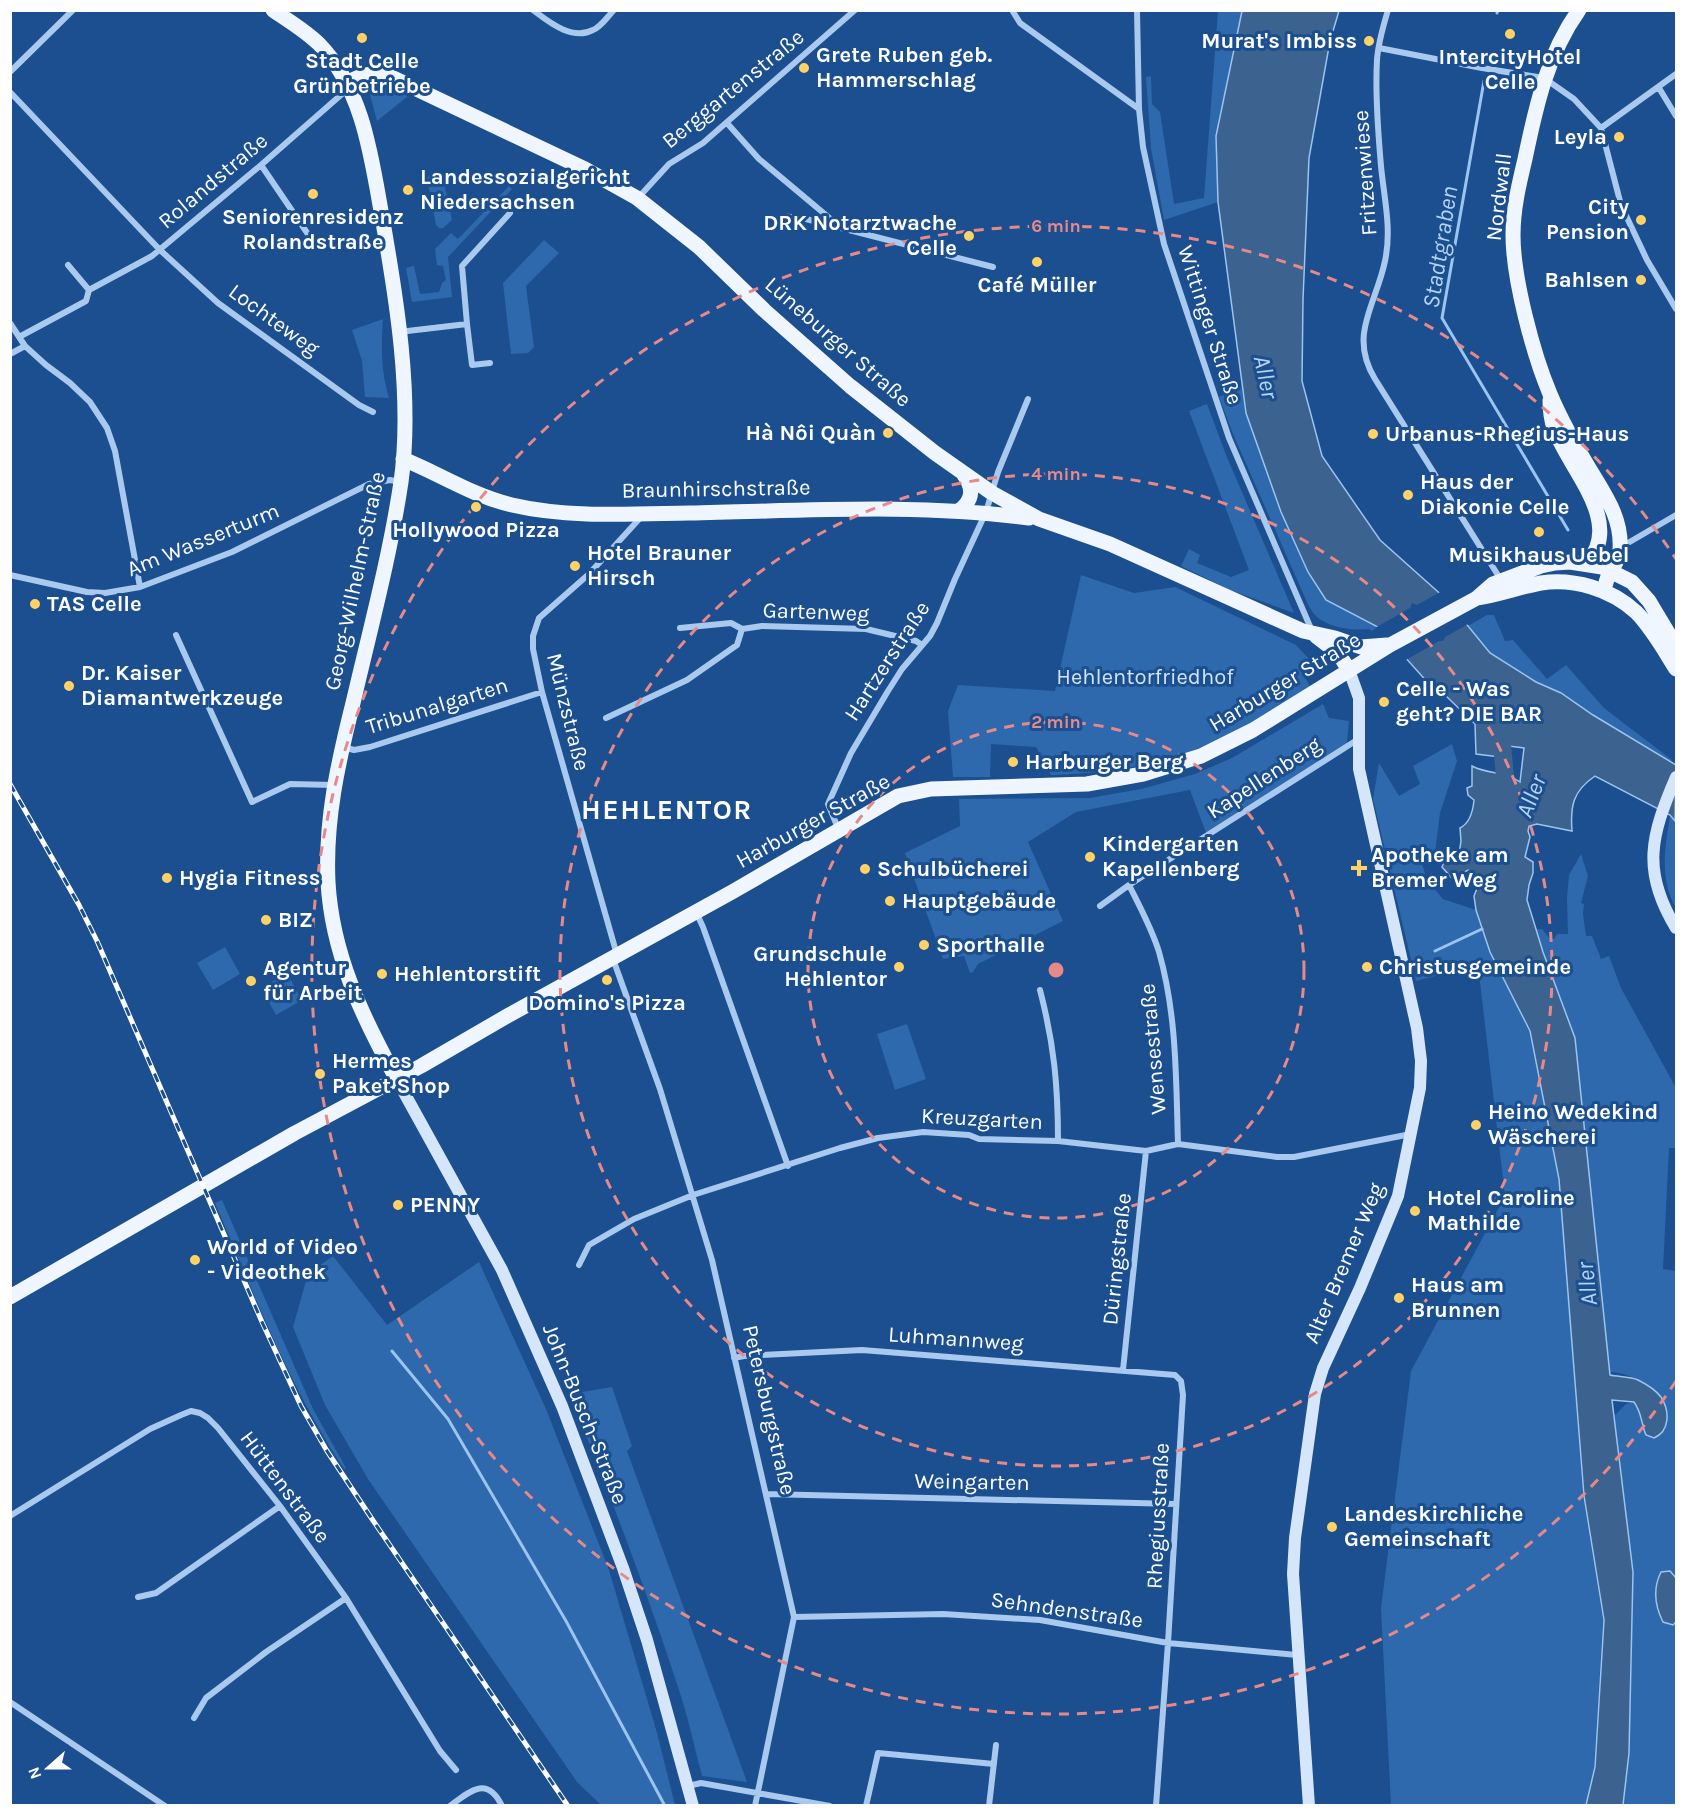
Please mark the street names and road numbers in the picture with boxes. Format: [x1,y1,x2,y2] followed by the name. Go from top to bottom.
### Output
[657,24,809,154] street label: Berggartenstraße
[1348,109,1382,237] street label: Fritzenwiese
[153,128,273,234] street label: Rolandstraße
[1481,152,1517,242] street label: Nordwall
[1172,242,1248,408] street label: Wittinger Straße
[759,271,917,413] street label: Lüneburger Straße
[223,278,325,362] street label: Lochteweg
[319,469,391,693] street label: Georg-Wilhelm-Straße
[621,474,811,504] street label: Braunhirschstraße
[123,498,283,582] street label: Am Wasserturm
[839,596,935,726] street label: Hartzerstraße
[762,597,870,627] street label: Gartenweg
[1205,627,1365,737] street label: Harburger Straße
[541,650,595,774] street label: Münzstraße
[363,672,511,740] street label: Tribunalgarten
[1202,731,1326,825] street label: Kapellenberg
[731,768,895,874] street label: Harburger Straße
[1134,983,1172,1115] street label: Wensestraße
[921,1103,1043,1135] street label: Kreuzgarten
[1298,1178,1390,1347] street label: Alter Bremer Weg
[1097,1192,1137,1326] street label: Düringstraße
[537,1320,633,1508] street label: John-Busch-Straße
[887,1321,1025,1357] street label: Luhmannweg
[737,1322,801,1498] street label: Petersburgstraße
[234,1426,336,1548] street label: Hüttenstraße
[1141,1442,1175,1590] street label: Rhegiusstraße
[914,1468,1030,1496] street label: Weingarten
[989,1586,1145,1634] street label: Sehndenstraße

